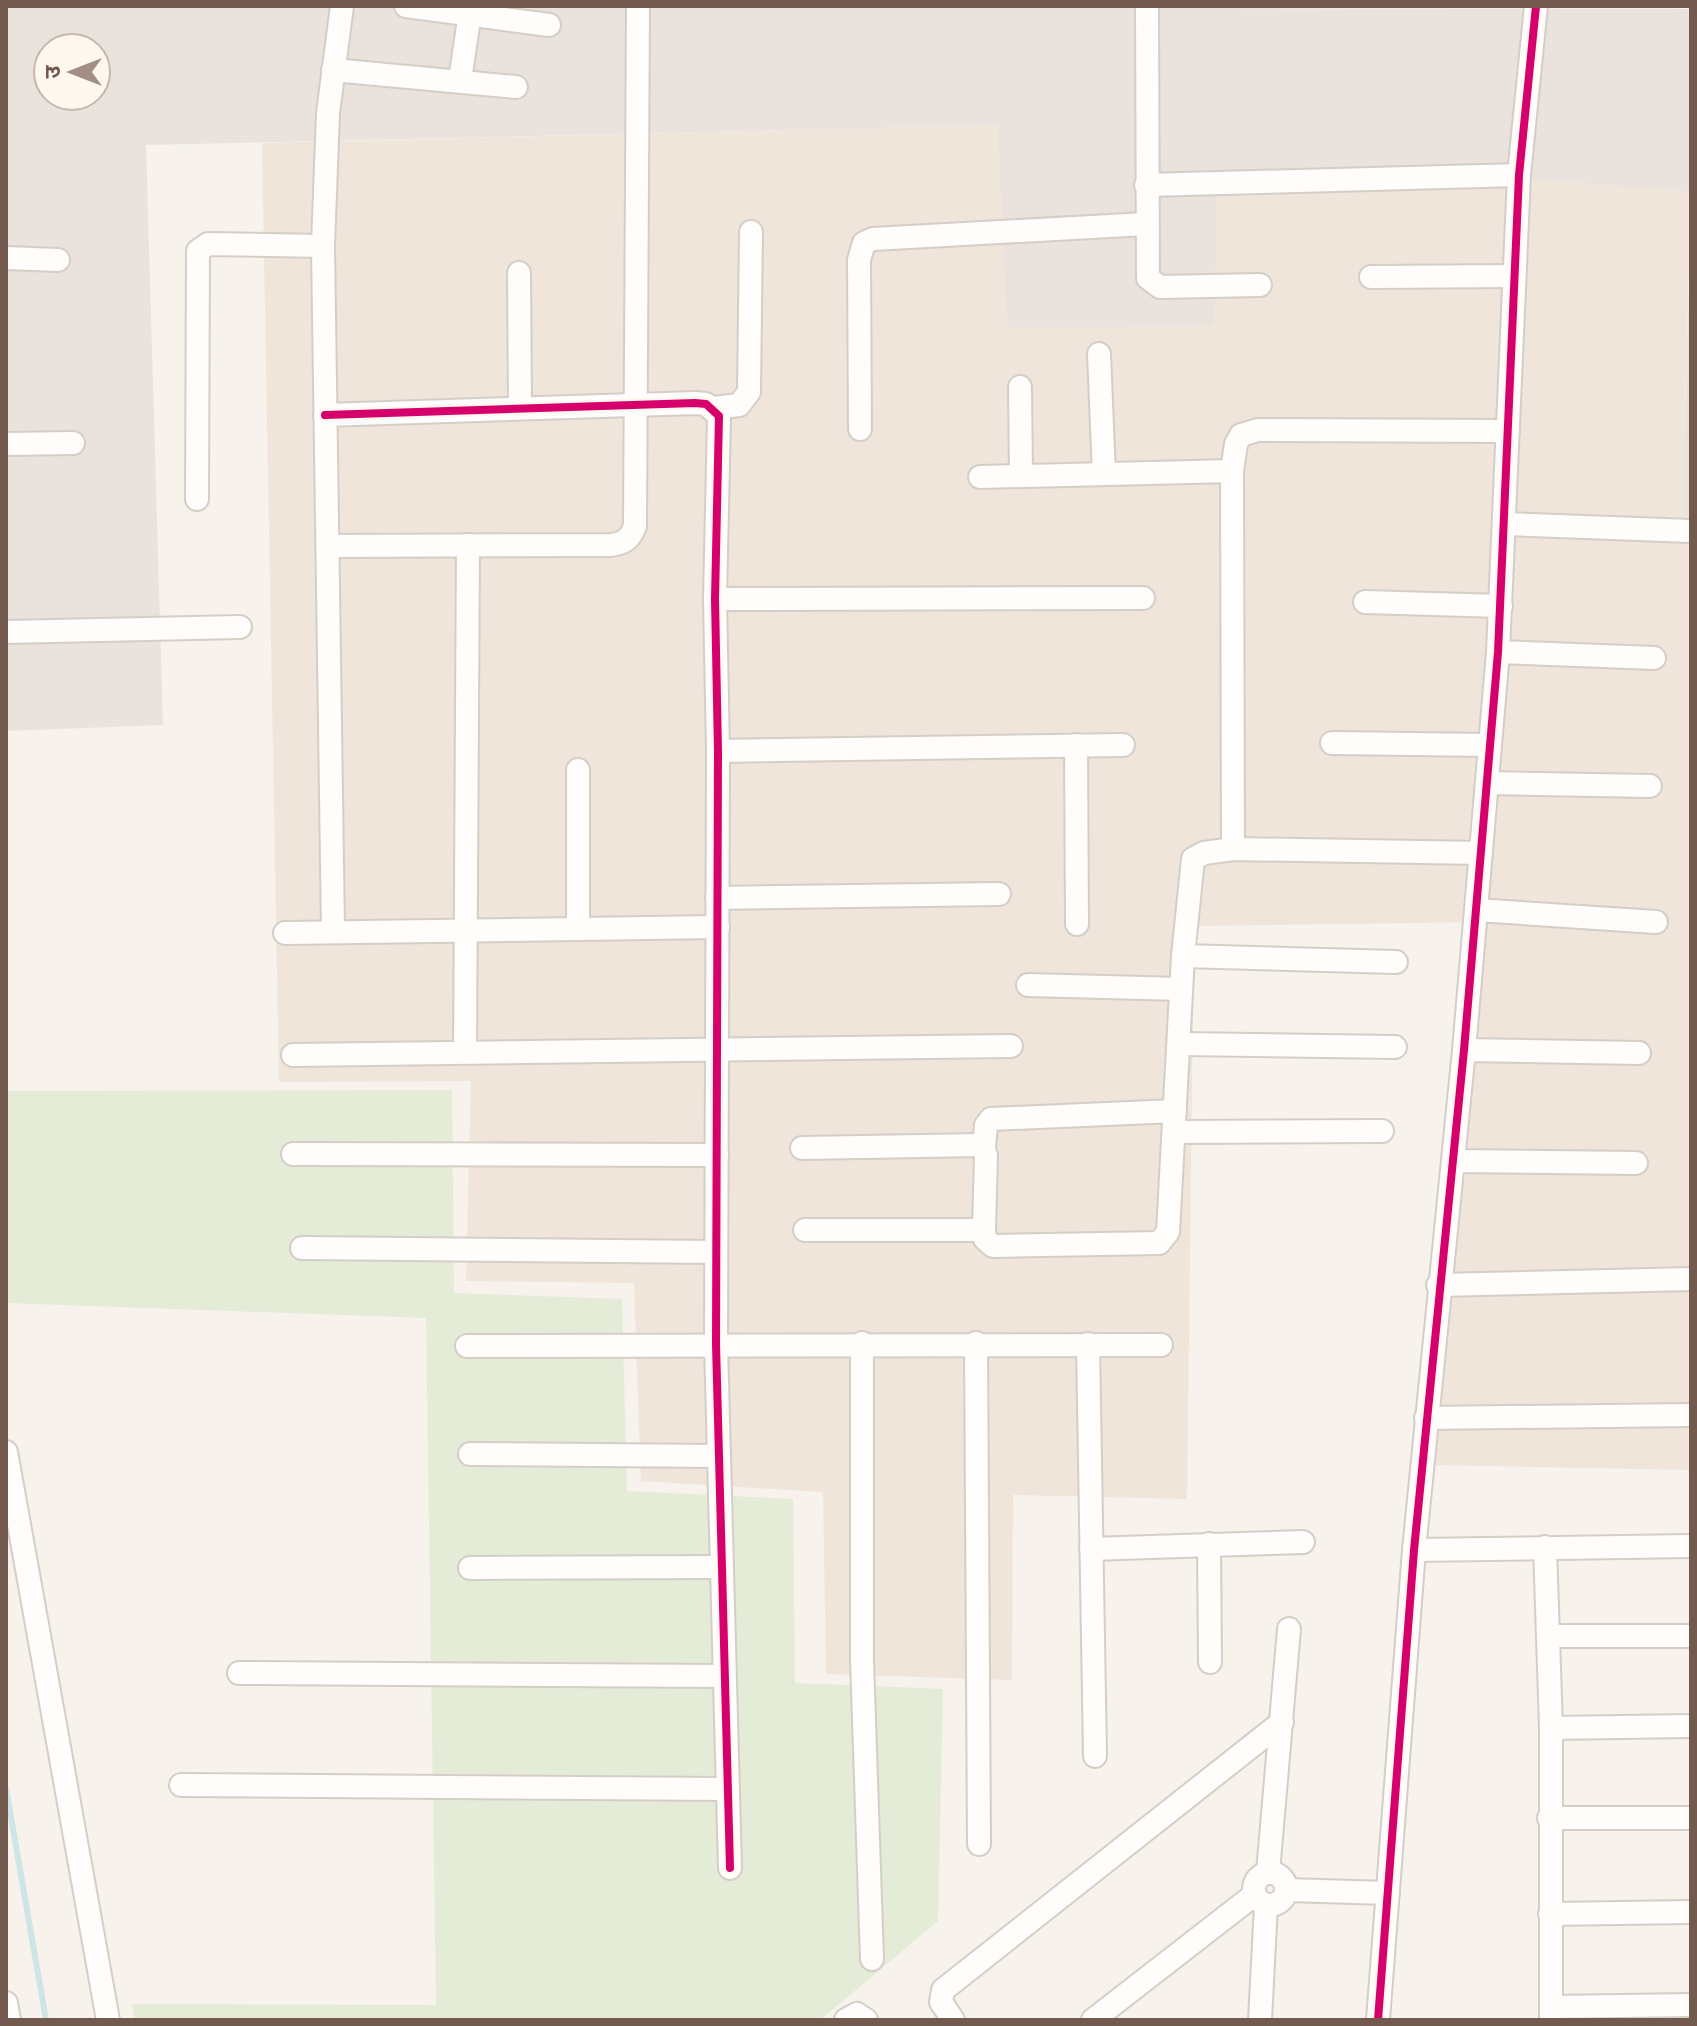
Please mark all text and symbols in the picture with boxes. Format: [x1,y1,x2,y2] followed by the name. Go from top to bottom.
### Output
[32,32,112,112] north arrow
[40,64,66,78] text: उ

